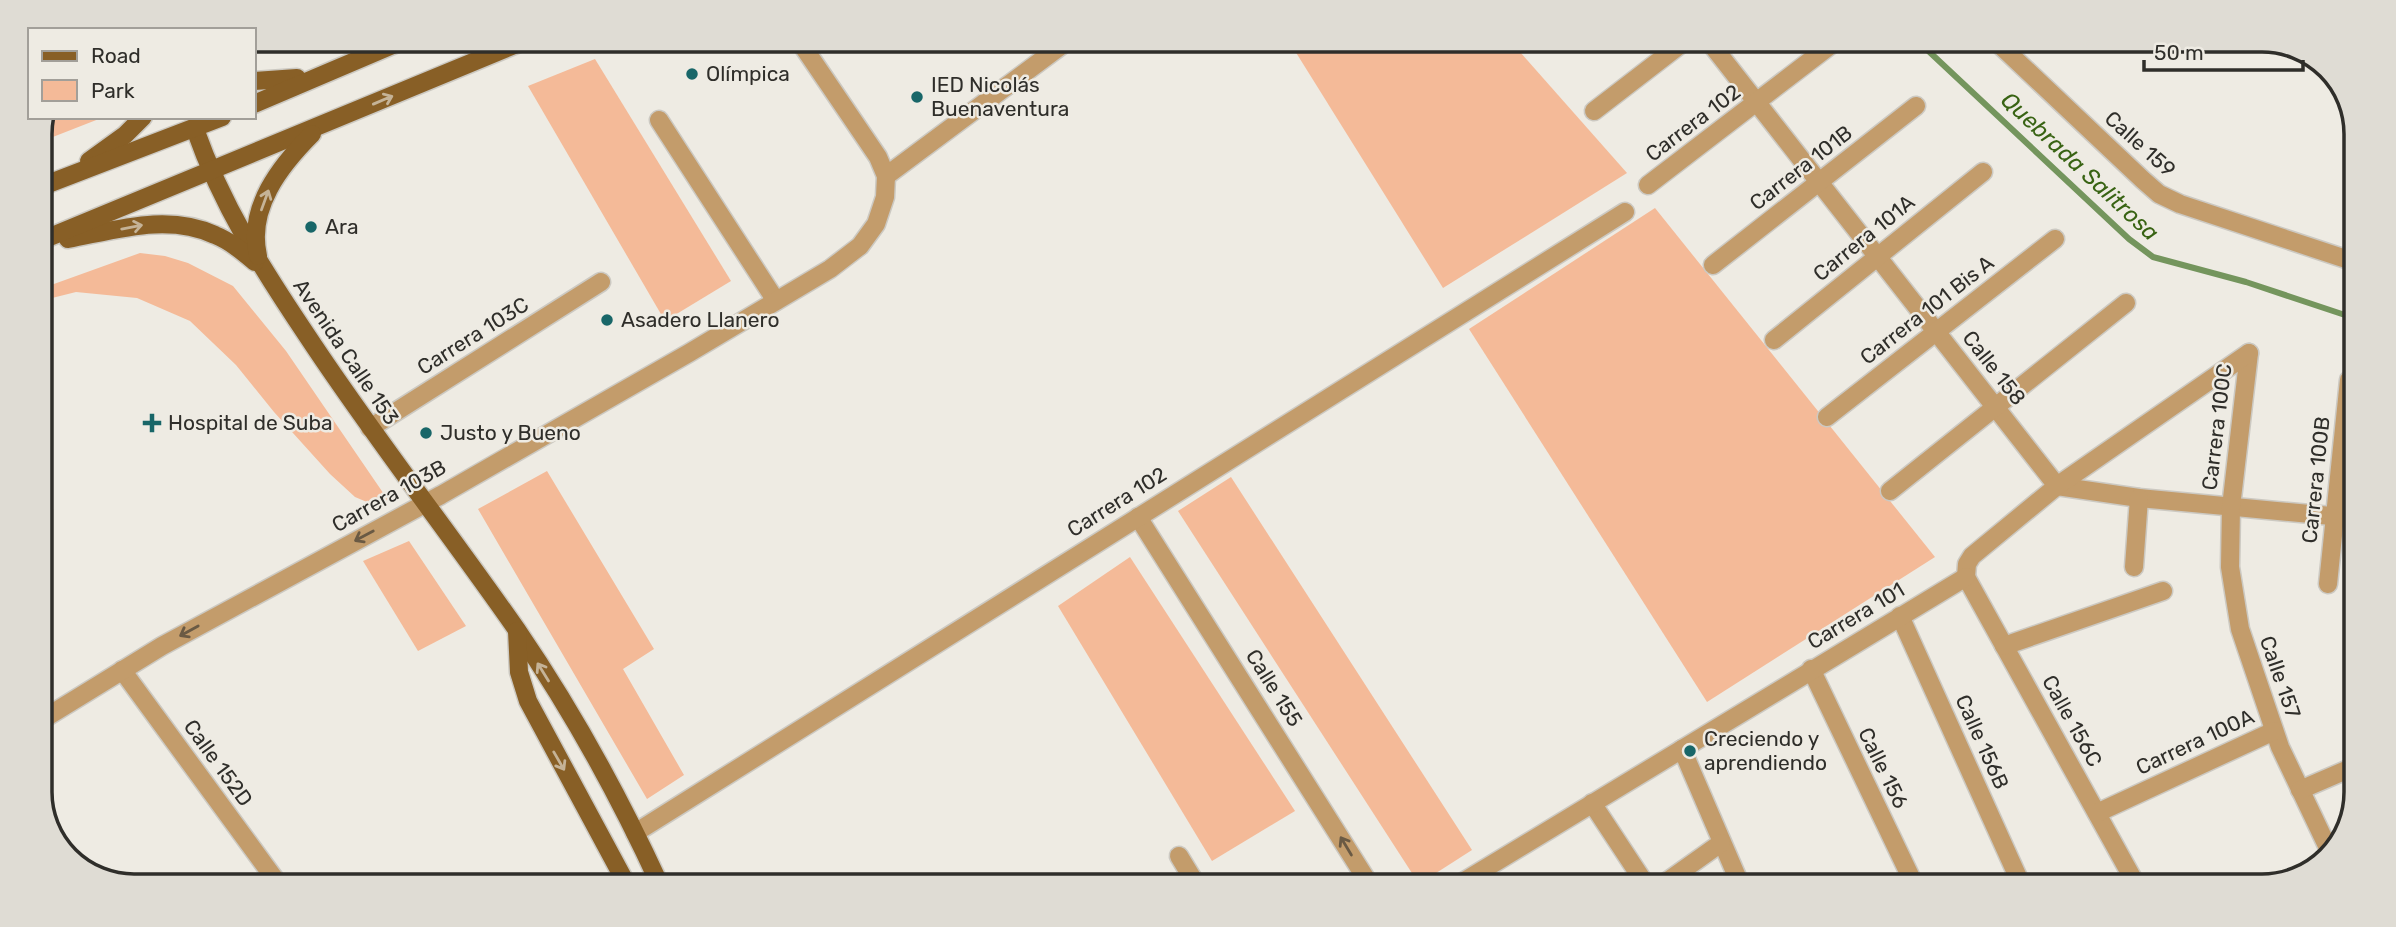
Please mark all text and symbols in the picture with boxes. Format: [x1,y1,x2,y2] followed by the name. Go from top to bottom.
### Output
[28,28,256,119] legend
[2144,28,2303,72] scale bar
[2154,40,2204,65] text: 50 m
[91,43,141,68] text: Road
[706,61,790,86] place label: Olímpica
[684,66,700,82] marker: Olímpica
[931,72,1069,121] place label: IED Nicolás Buenaventura
[91,78,135,103] text: Park
[1640,79,1745,166] street label: Carrera 102
[1995,86,2165,246] water label: Quebrada Salitrosa
[909,89,925,105] marker: IED Nicolás Buenaventura
[372,92,393,105] one-way arrow
[2100,105,2181,182] street label: Calle 159
[1745,120,1857,215] street label: Carrera 101B
[259,189,272,211] one-way arrow
[1808,189,1919,286] street label: Carrera 101A
[325,214,358,239] place label: Ara
[303,219,319,235] marker: Ara
[120,220,143,233] one-way arrow
[1855,250,1998,370] street label: Carrera 101 Bis A
[288,274,404,429] street label: Avenida Calle 153
[412,291,533,380] street label: Carrera 103C
[621,307,779,332] place label: Asadero Llanero
[599,312,615,328] marker: Asadero Llanero
[1958,326,2031,410] street label: Calle 158
[2196,362,2237,492] street label: Carrera 100C
[168,410,333,435] place label: Hospital de Suba
[142,413,162,433] marker: Hospital de Suba
[2296,415,2335,545] street label: Carrera 100B
[440,420,581,445] place label: Justo y Bueno
[418,425,434,441] marker: Justo y Bueno
[327,454,450,537] street label: Carrera 103B
[1062,461,1171,542] street label: Carrera 102
[354,530,375,543] one-way arrow
[1803,577,1909,654] street label: Carrera 101
[179,624,199,638] one-way arrow
[2255,633,2306,721] street label: Calle 157
[1241,644,1308,731] street label: Calle 155
[536,662,550,682] one-way arrow
[2037,671,2108,771] street label: Calle 156C
[1951,691,2014,793] street label: Calle 156B
[2132,703,2258,780] street label: Carrera 100A
[179,715,258,811] street label: Calle 152D
[1853,723,1914,812] street label: Calle 156
[1704,726,1827,775] place label: Creciendo y aprendiendo
[1682,743,1698,759] marker: Creciendo y aprendiendo
[552,751,566,771] one-way arrow
[1339,836,1353,856] one-way arrow

